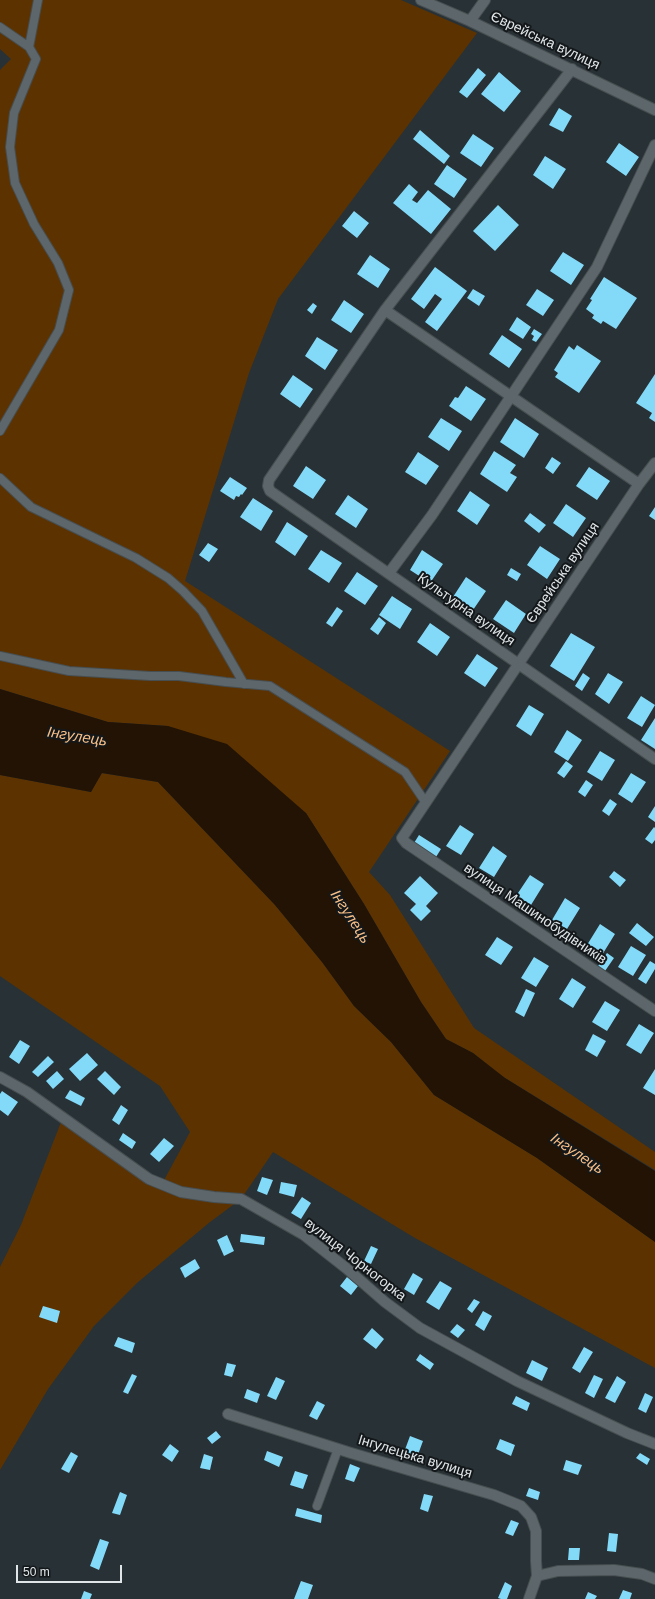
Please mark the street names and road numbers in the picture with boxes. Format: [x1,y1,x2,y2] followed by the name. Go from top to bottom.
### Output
[488,8,602,74] street label: Єврейська вулиця
[523,519,603,627] street label: Єврейська вулиця
[414,570,518,650] street label: Культурна вулиця
[460,860,610,968] street label: вулиця Машинобудівників
[301,1215,409,1305] street label: вулиця Чорногорка
[356,1432,474,1482] street label: Інгулецька вулиця

